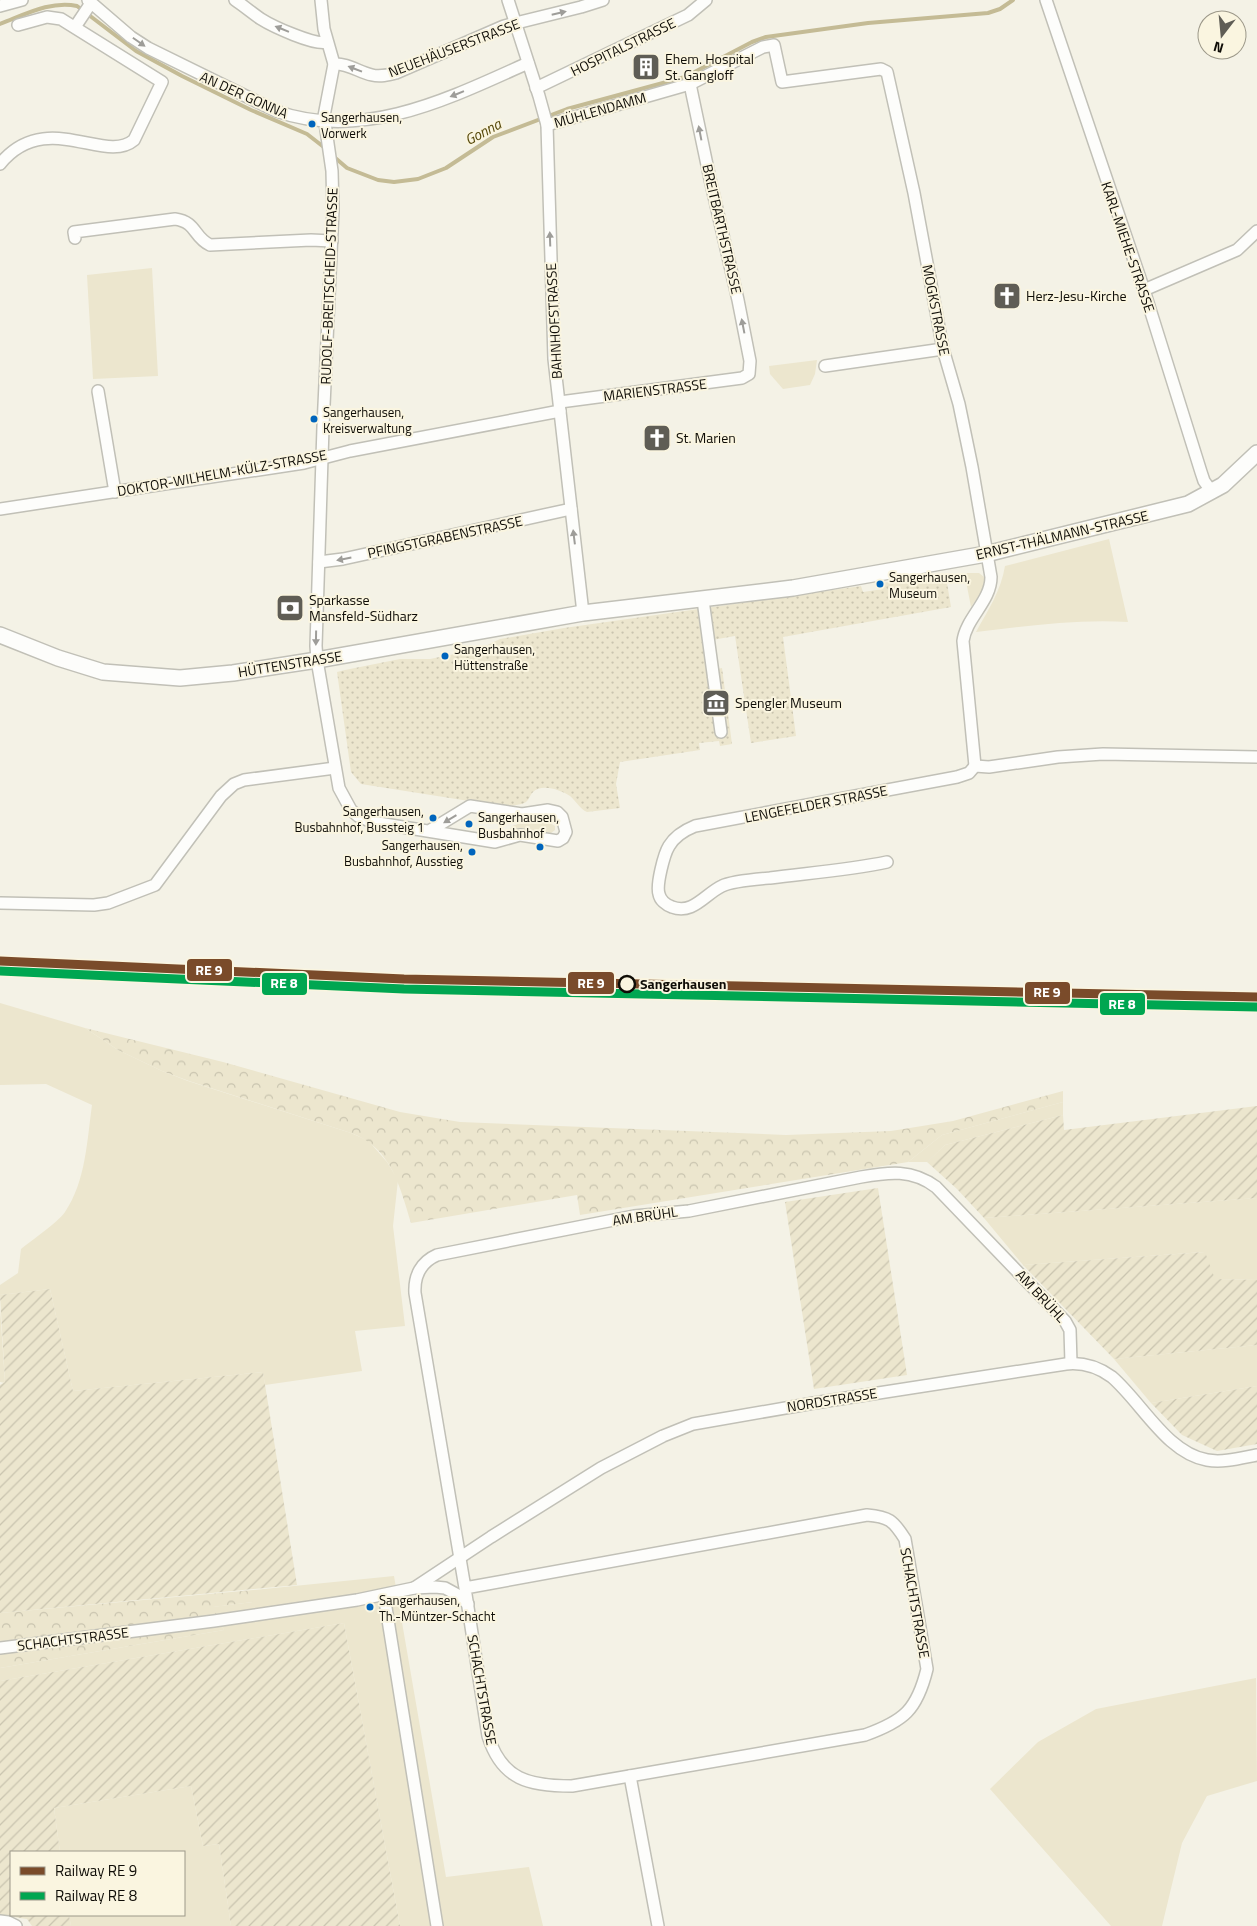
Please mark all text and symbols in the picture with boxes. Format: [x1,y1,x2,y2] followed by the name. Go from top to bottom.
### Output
[552,9,567,17] one-way arrow
[1197,10,1247,60] north arrow
[567,12,679,81] street label: HOSPITALSTRASSE
[385,13,523,82] street label: NEUEHÄUSERSTRASSE
[274,24,289,32] one-way arrow
[132,37,146,47] one-way arrow
[1211,37,1226,59] text: N
[665,48,754,85] place label: Ehem. Hospital St. Gangloff
[631,52,661,82] building icon: Ehem. Hospital St. Gangloff
[347,65,362,73] one-way arrow
[197,66,292,124] street label: AN DER GONNA
[551,86,648,133] street label: MÜHLENDAMM
[449,90,464,98] one-way arrow
[321,107,402,143] place label: Sangerhausen, Vorwerk
[460,112,506,151] water label: Gonna
[307,119,317,129] marker: Sangerhausen, Vorwerk
[696,124,704,140] one-way arrow
[697,162,748,296] street label: BREITBARTHSTRASSE
[1096,179,1161,315] street label: KARL-MIEHE-STRASSE
[315,187,342,385] street label: RUDOLF-BREITSCHEID-STRASSE
[546,231,554,247] one-way arrow
[540,262,567,380] street label: BAHNHOFSTRASSE
[917,263,956,357] street label: MOGKSTRASSE
[992,281,1022,311] church icon: Herz-Jesu-Kirche
[1026,285,1127,306] place label: Herz-Jesu-Kirche
[739,318,747,333] one-way arrow
[602,373,708,406] street label: MARIENSTRASSE
[323,402,412,438] place label: Sangerhausen, Kreisverwaltung
[309,414,319,424] marker: Sangerhausen, Kreisverwaltung
[642,423,672,453] church icon: St. Marien
[676,427,736,448] place label: St. Marien
[116,444,329,501] street label: DOKTOR-WILHELM-KÜLZ-STRASSE
[974,504,1150,565] street label: ERNST-THÄLMANN-STRASSE
[366,510,525,563] street label: PFINGSTGRABENSTRASSE
[570,528,578,544] one-way arrow
[336,555,352,563] one-way arrow
[889,567,970,603] place label: Sangerhausen, Museum
[875,579,885,589] marker: Sangerhausen, Museum
[309,589,418,626] place label: Sparkasse Mansfeld-Südharz
[275,593,305,623] bank icon: Sparkasse Mansfeld-Südharz
[312,630,320,646] one-way arrow
[454,639,535,675] place label: Sangerhausen, Hüttenstraße
[236,645,344,682] street label: HÜTTENSTRASSE
[440,651,450,661] marker: Sangerhausen, Hüttenstraße
[701,688,731,718] museum icon: Spengler Museum
[735,692,842,713] place label: Spengler Museum
[743,779,889,828] street label: LENGEFELDER STRASSE
[295,801,424,837] place label: Sangerhausen, Busbahnhof, Bussteig 1
[478,807,559,843] place label: Sangerhausen, Busbahnhof
[428,813,438,823] marker: Sangerhausen, Busbahnhof, Bussteig 1
[443,814,456,823] one-way arrow
[464,819,474,829] marker: Sangerhausen, Busbahnhof
[344,835,463,871] place label: Sangerhausen, Busbahnhof, Ausstieg
[535,842,545,852] unlabelled marker
[467,847,477,857] marker: Sangerhausen, Busbahnhof, Ausstieg
[186,958,233,982] line badge: RE 9
[195,959,223,980] text: RE 9
[567,971,615,995] line badge: RE 9
[261,972,308,996] line badge: RE 8
[270,972,298,993] text: RE 8
[577,972,605,993] text: RE 9
[640,973,726,994] place label: Sangerhausen
[618,975,636,993] marker: Sangerhausen
[1024,981,1071,1005] line badge: RE 9
[1033,981,1061,1002] text: RE 9
[1099,992,1146,1016] line badge: RE 8
[1108,993,1136,1014] text: RE 8
[611,1201,679,1230] street label: AM BRÜHL
[1011,1265,1072,1327] street label: AM BRÜHL
[785,1382,879,1417] street label: NORDSTRASSE
[895,1546,936,1660] street label: SCHACHTSTRASSE
[379,1590,496,1626] place label: Sangerhausen, Th.-Müntzer-Schacht
[365,1602,375,1612] marker: Sangerhausen, Th.-Müntzer-Schacht
[16,1621,130,1656] street label: SCHACHTSTRASSE
[462,1633,503,1747] street label: SCHACHTSTRASSE
[10,1851,185,1916] legend
[55,1859,137,1882] text: Railway RE 9
[55,1884,137,1907] text: Railway RE 8

